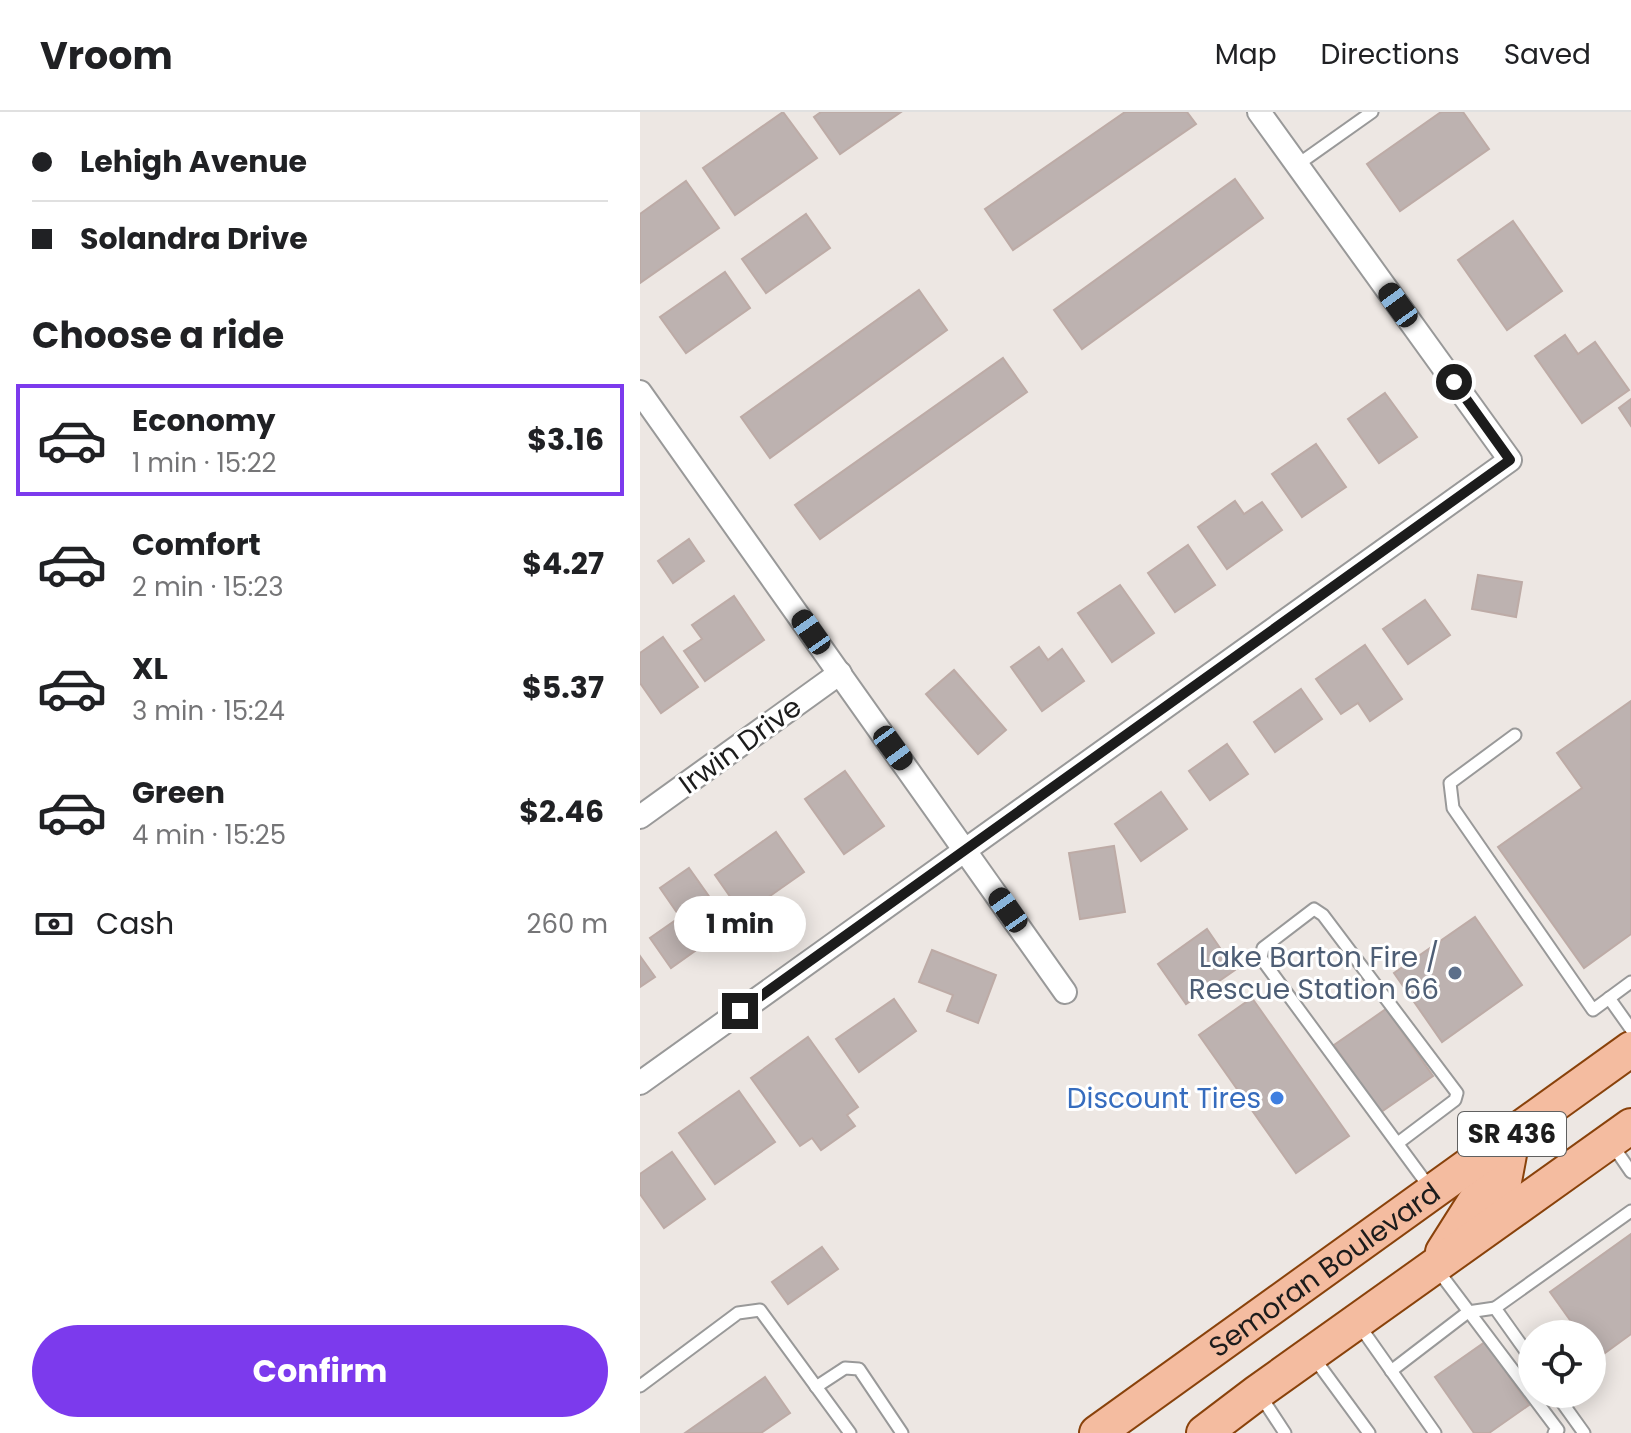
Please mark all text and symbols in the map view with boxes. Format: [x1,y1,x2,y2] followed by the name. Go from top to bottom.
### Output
[40,29,173,82] text: Vroom
[1215,35,1277,74] text: Map
[1321,35,1460,74] text: Directions
[1504,35,1591,74] text: Saved
[80,140,307,183] text: Lehigh Avenue
[80,217,308,260] text: Solandra Drive
[1374,279,1422,331] car
[32,310,284,361] text: Choose a ride
[1436,364,1472,400] route start
[132,399,276,442] text: Economy
[36,404,108,476] icon: car
[527,418,604,461] text: $3.16
[132,445,277,481] text: 1 min · 15:22
[132,523,261,566] text: Comfort
[36,528,108,600] icon: car
[522,542,604,585] text: $4.27
[132,569,284,605] text: 2 min · 15:23
[787,605,835,659] car
[132,647,168,690] text: XL
[36,652,108,724] icon: car
[522,666,604,709] text: $5.37
[671,688,810,803] street label: Irwin Drive
[132,693,285,729] text: 3 min · 15:24
[869,722,917,774] car
[132,771,225,814] text: Green
[36,776,108,848] icon: car
[519,790,604,833] text: $2.46
[132,817,286,853] text: 4 min · 15:25
[984,883,1032,937] car
[674,895,806,951] callout: 1 min
[32,902,76,946] icon: cash
[96,902,174,945] text: Cash
[526,906,608,942] text: 260 m
[706,906,774,942] text: 1 min
[1189,938,1439,1009] place label: Lake Barton Fire / Rescue Station 66
[1446,964,1464,982] marker: Lake Barton Fire / Rescue Station 66
[722,993,758,1029] route end
[1067,1079,1261,1118] place label: Discount Tires
[1268,1089,1286,1107] marker: Discount Tires
[1458,1112,1566,1156] road number: SR 436
[1201,1173,1448,1367] street label: Semoran Boulevard
[1518,1320,1606,1408] map controls
[1518,1320,1606,1408] button: locate
[32,1325,608,1417] button: Confirm

